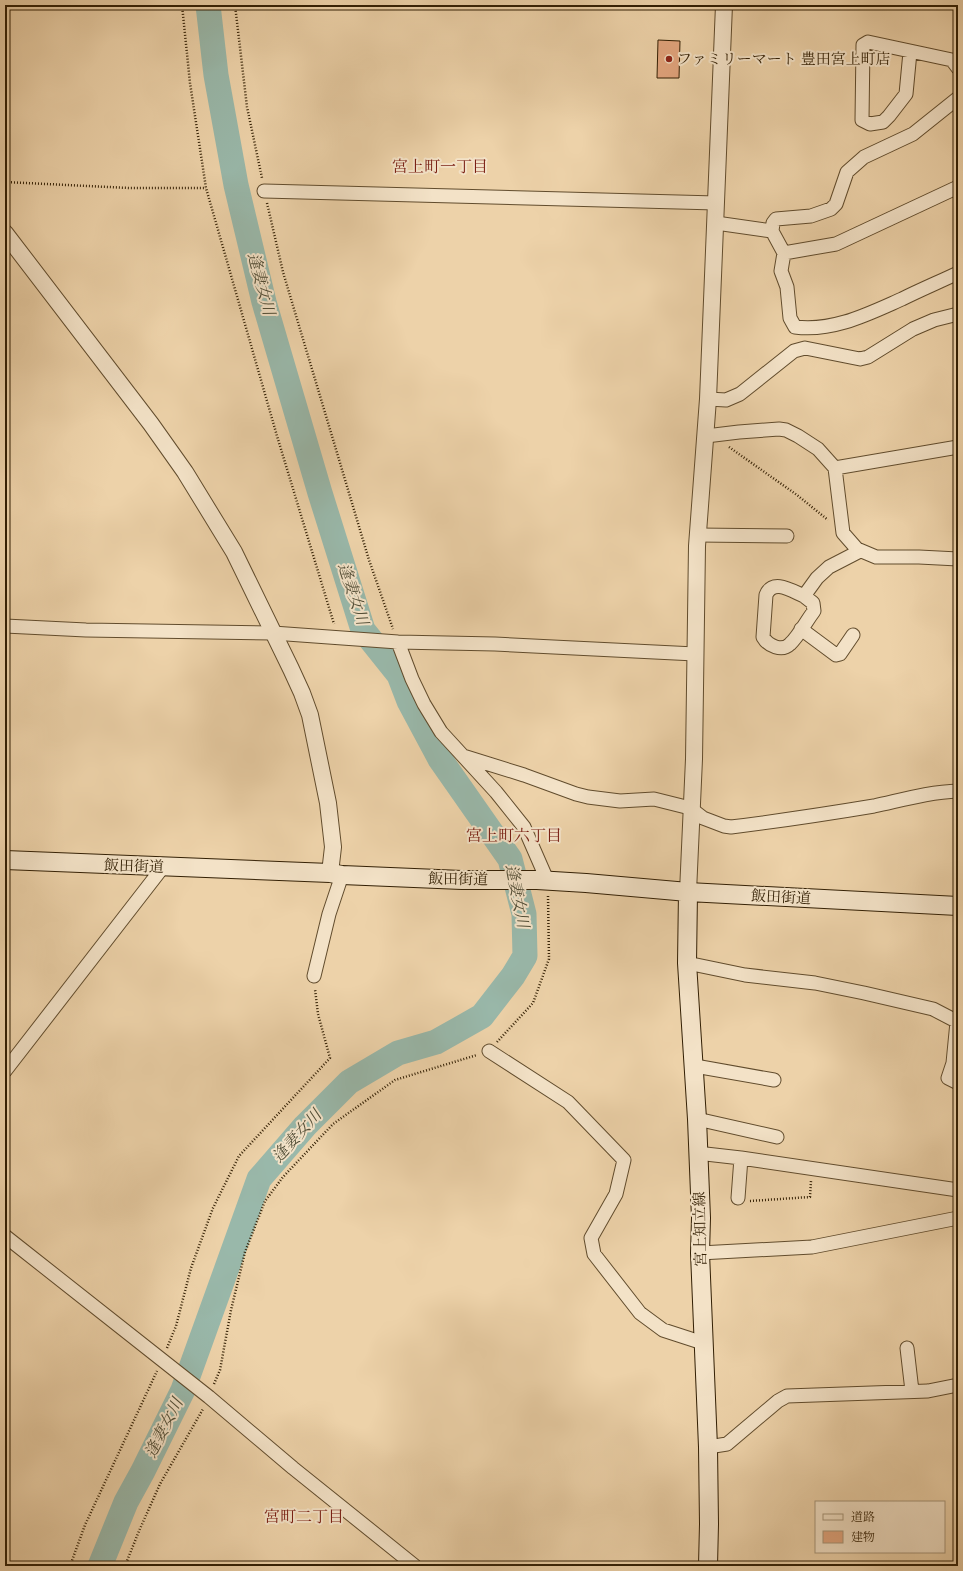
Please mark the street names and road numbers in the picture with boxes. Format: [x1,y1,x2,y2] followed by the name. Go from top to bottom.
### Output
[104,855,164,877] street label: 飯田街道
[428,868,488,890] street label: 飯田街道
[751,885,811,909] street label: 飯田街道
[689,1191,711,1267] street label: 宮上知立線

